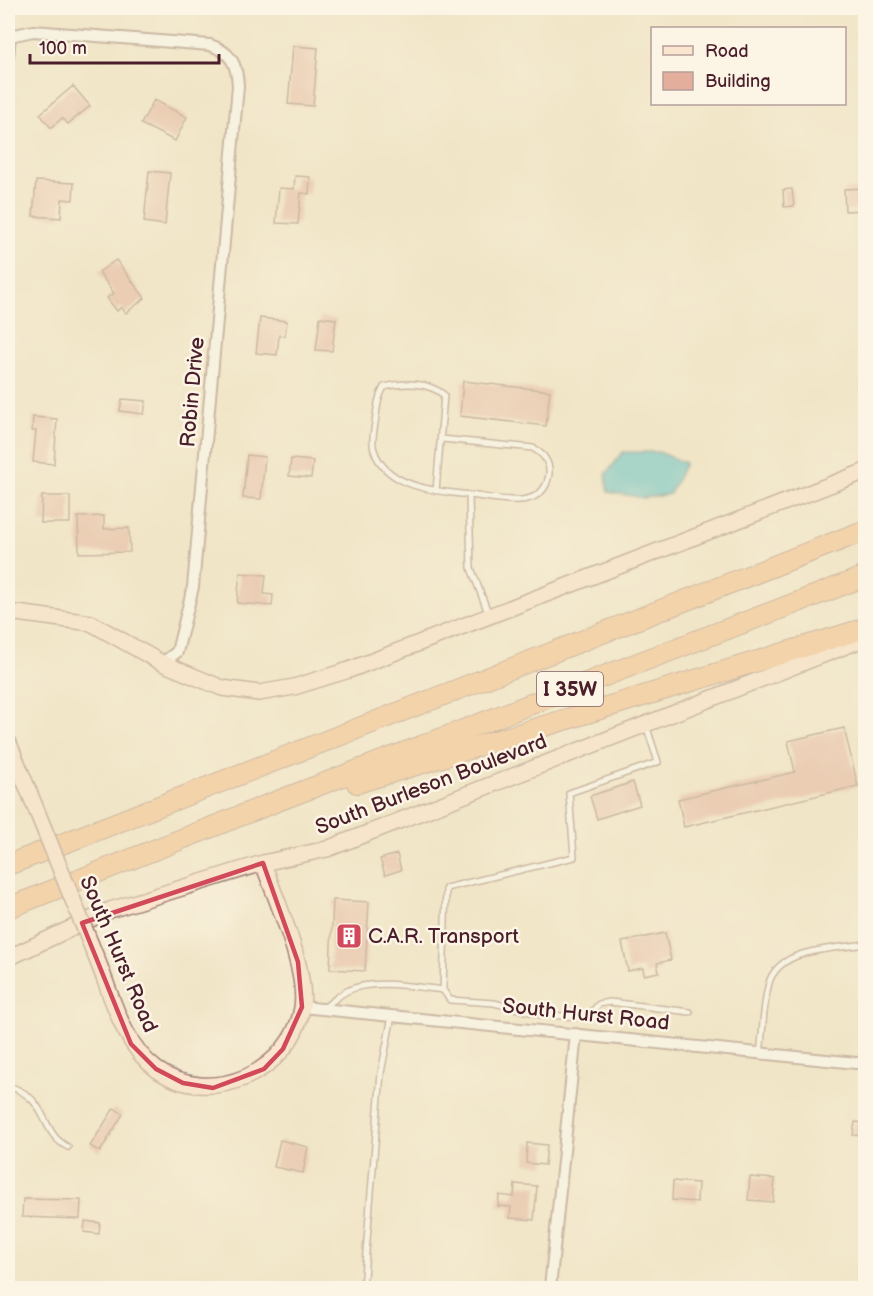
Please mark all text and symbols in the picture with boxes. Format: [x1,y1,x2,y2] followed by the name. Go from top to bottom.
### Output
[30,27,219,65] scale bar
[651,27,846,105] legend
[39,38,87,59] text: 100 m
[705,41,749,62] text: Road
[705,71,771,92] text: Building
[175,336,210,448] street label: Robin Drive
[537,672,603,706] road number: I 35W
[312,729,550,840] street label: South Burleson Boulevard
[74,872,163,1036] street label: South Hurst Road
[334,921,364,951] building icon: C.A.R. Transport
[368,924,520,949] place label: C.A.R. Transport
[501,993,671,1036] street label: South Hurst Road

